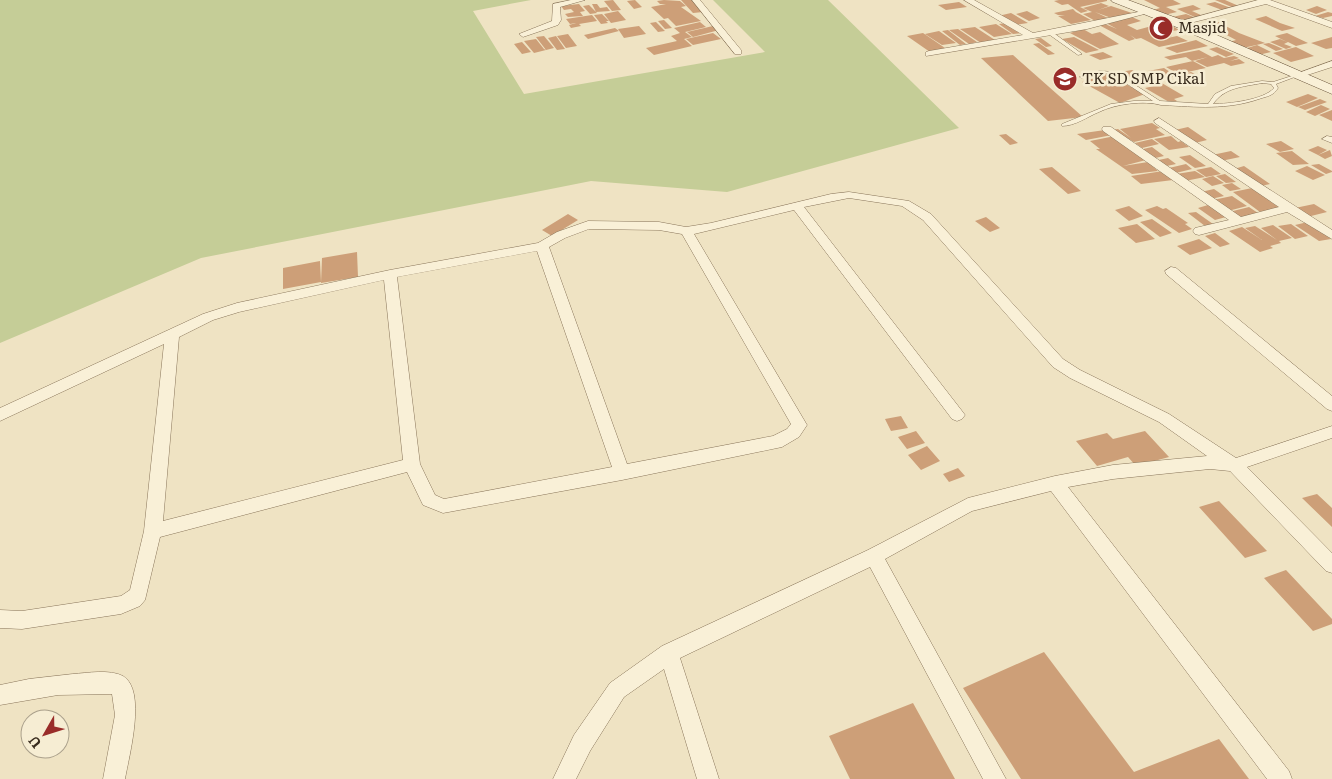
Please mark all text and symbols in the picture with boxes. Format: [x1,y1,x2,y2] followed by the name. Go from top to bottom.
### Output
[1148,15,1174,41] mosque icon: Masjid
[1178,15,1226,38] place label: Masjid
[1052,66,1078,92] school or university icon: TK SD SMP Cikal
[1082,66,1204,89] place label: TK SD SMP Cikal
[20,709,70,759] north arrow
[23,732,45,753] text: U

